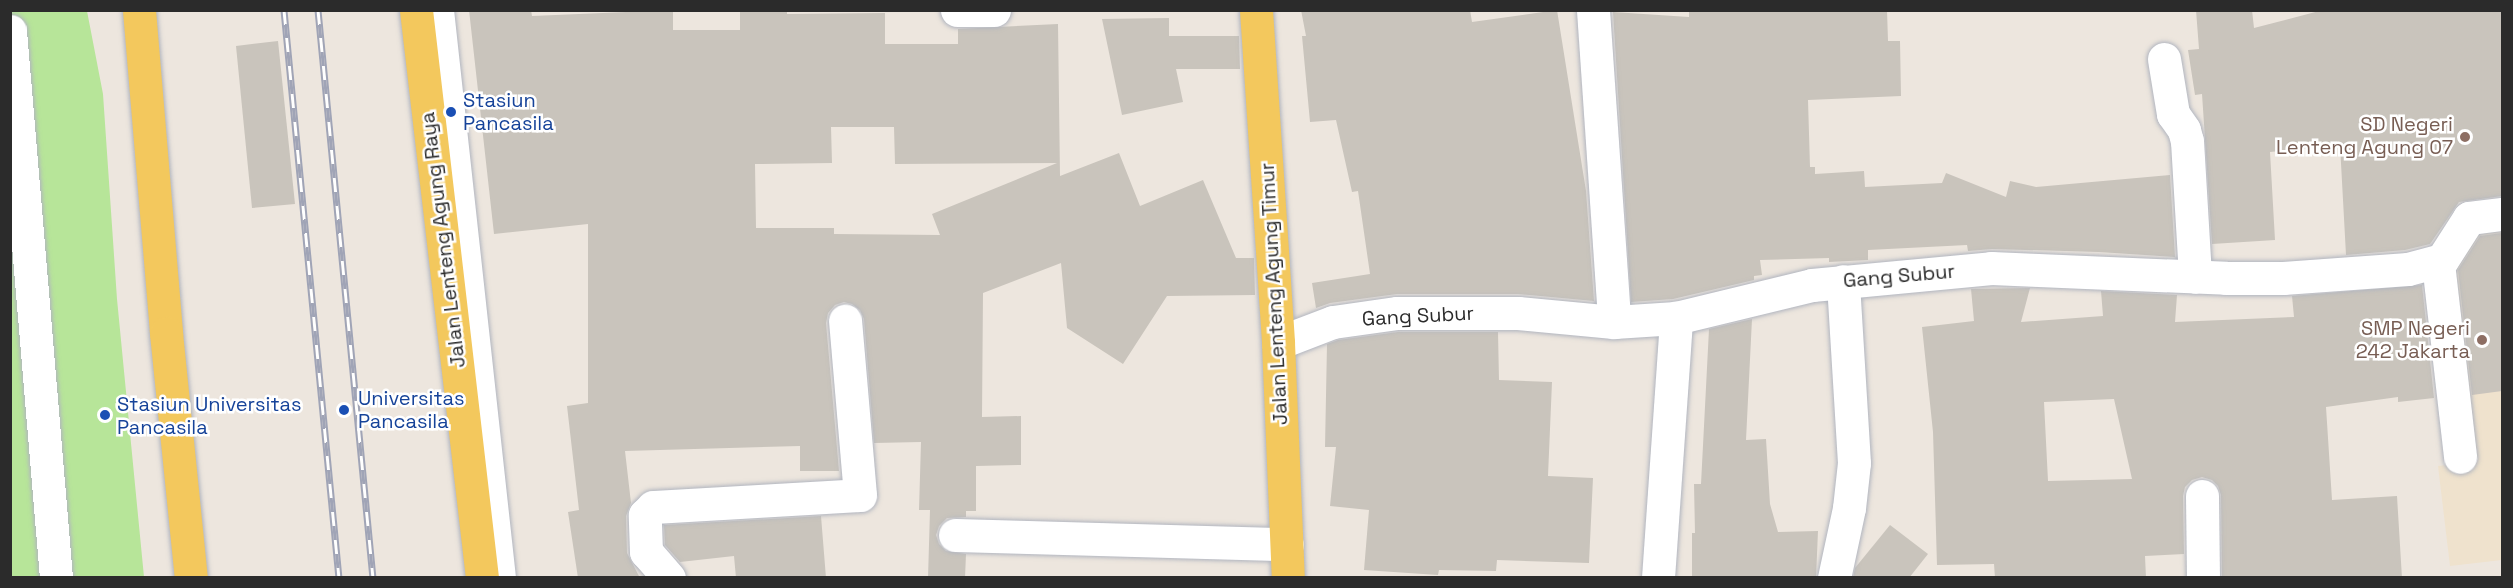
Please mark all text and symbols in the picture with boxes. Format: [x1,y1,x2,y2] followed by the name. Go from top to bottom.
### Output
[463,88,554,135] place label: Stasiun Pancasila
[444,105,458,119] marker: Stasiun Pancasila
[415,111,471,369] street label: Jalan Lenteng Agung Raya
[2276,113,2453,160] place label: SD Negeri Lenteng Agung 07
[2458,130,2472,144] marker: SD Negeri Lenteng Agung 07
[1255,162,1293,426] street label: Jalan Lenteng Agung Timur
[1842,259,1956,293] street label: Gang Subur
[1361,301,1475,331] street label: Gang Subur
[2356,316,2470,363] place label: SMP Negeri 242 Jakarta
[2475,333,2489,347] marker: SMP Negeri 242 Jakarta
[358,386,465,433] place label: Universitas Pancasila
[117,392,301,439] place label: Stasiun Universitas Pancasila
[335,401,353,419] marker: Universitas Pancasila
[98,408,112,422] marker: Stasiun Universitas Pancasila

